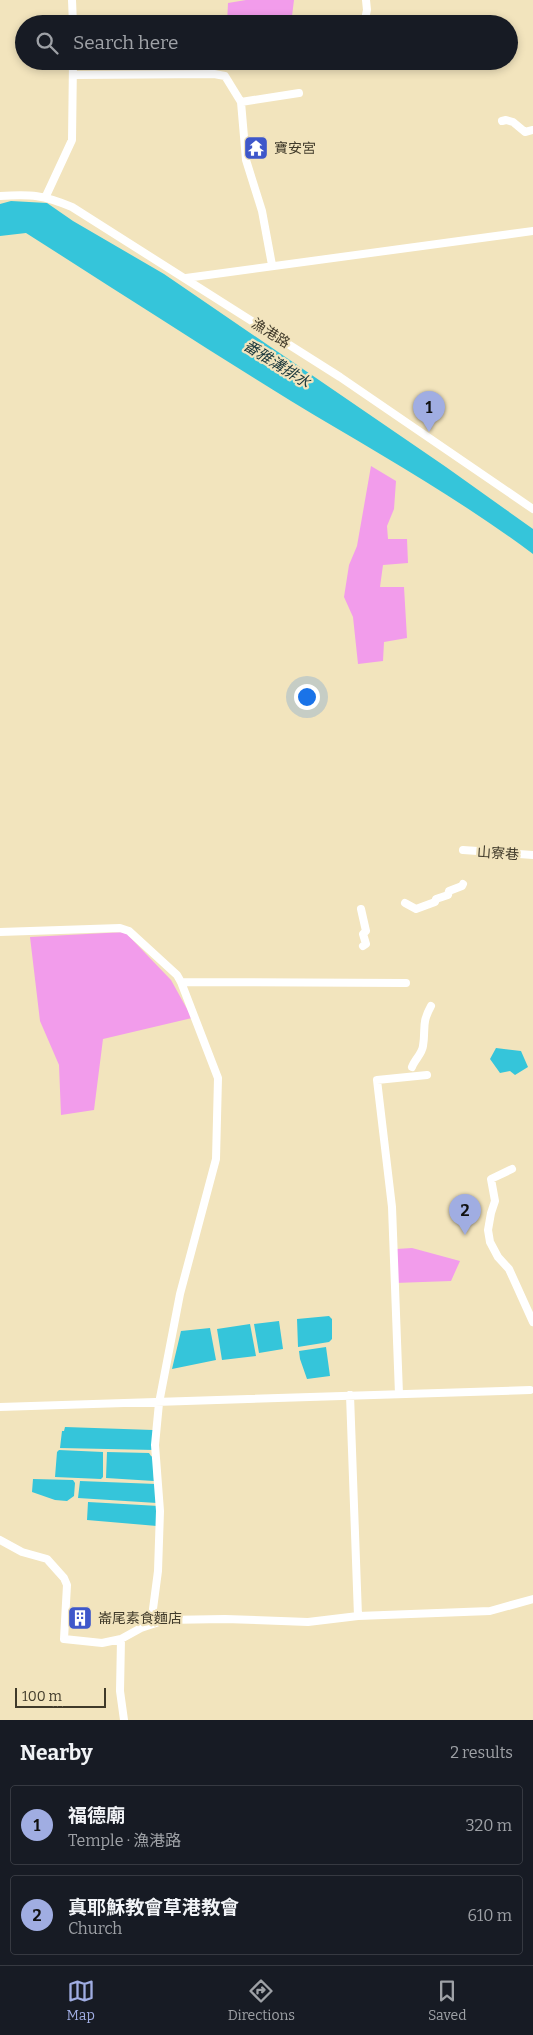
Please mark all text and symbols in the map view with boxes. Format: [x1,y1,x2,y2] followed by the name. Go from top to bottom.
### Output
[15,15,518,70] search box
[33,29,61,57] icon: search
[73,31,178,54] text: Search here
[243,135,269,161] temple icon: 寶安宮
[274,140,316,157] place label: 寶安宮
[248,315,293,352] street label: 漁港路
[240,336,314,392] water label: 番雅溝排水
[413,391,445,432] pin: 1
[294,684,320,710] your location
[476,844,520,863] street label: 山寮巷
[449,1194,481,1235] pin: 2
[67,1605,93,1631] building icon: 崙尾素食麵店
[98,1610,182,1627] place label: 崙尾素食麵店
[15,1685,106,1708] scale bar
[22,1688,62,1705] text: 100 m
[20,1740,93,1766] text: Nearby
[450,1743,513,1762] text: 2 results
[68,1804,125,1827] text: 福德廟
[34,1816,40,1835] text: 1
[465,1816,512,1835] text: 320 m
[68,1831,181,1850] text: Temple · 漁港路
[68,1896,239,1919] text: 真耶穌教會草港教會
[32,1906,42,1925] text: 2
[468,1906,512,1925] text: 610 m
[68,1919,122,1938] text: Church
[66,1977,95,2024] tab: Map
[228,1977,295,2024] tab: Directions
[428,1977,467,2024] tab: Saved

